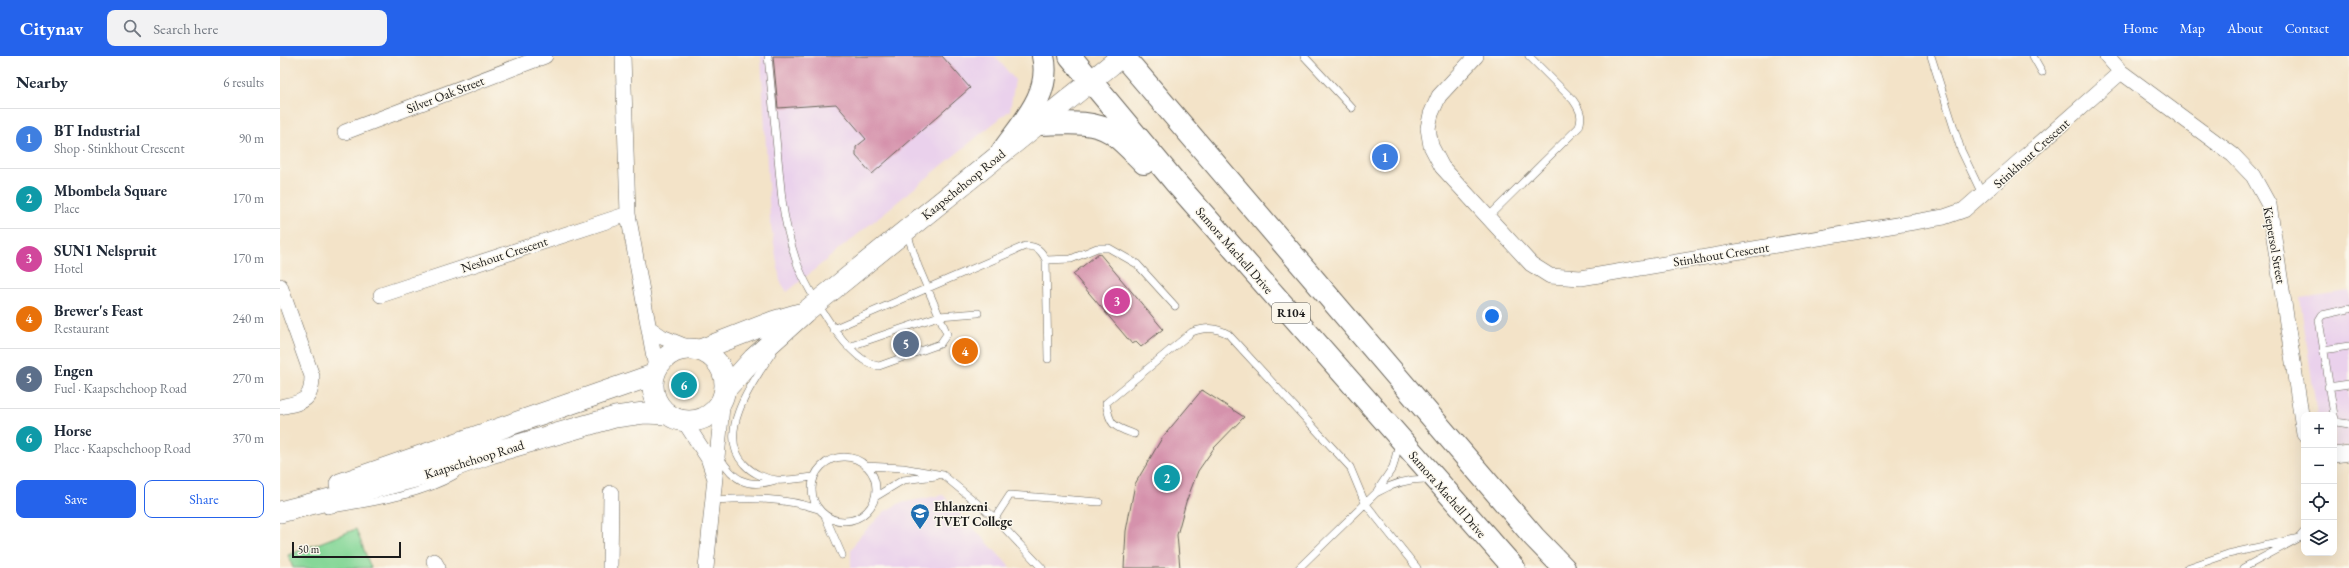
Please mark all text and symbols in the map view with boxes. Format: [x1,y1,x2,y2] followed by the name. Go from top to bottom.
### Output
[107,10,387,46] search box
[20,16,83,41] text: Citynav
[121,17,143,39] icon: search
[153,19,218,38] text: Search here
[2123,19,2158,37] text: Home
[2180,19,2205,37] text: Map
[2227,19,2263,37] text: About
[2285,19,2329,37] text: Contact
[16,71,68,93] text: Nearby
[404,72,487,117] street label: Silver Oak Street
[223,74,264,91] text: 6 results
[1990,115,2073,192] street label: Stinkhout Crescent
[54,121,140,140] text: BT Industrial
[26,130,32,147] text: 1
[239,130,264,147] text: 90 m
[54,140,185,157] text: Shop · Stinkhout Crescent
[1372,142,1398,172] pin: 1
[918,145,1009,224] street label: Kaapschehoop Road
[54,181,167,200] text: Mbombela Square
[26,190,32,207] text: 2
[233,190,264,207] text: 170 m
[54,200,80,217] text: Place
[1192,203,1277,297] street label: Samora Machell Drive
[2259,205,2290,285] street label: Kiepersol Street
[459,232,550,276] street label: Neshout Crescent
[1672,239,1770,270] street label: Stinkhout Crescent
[54,241,157,260] text: SUN1 Nelspruit
[26,250,32,267] text: 3
[233,250,264,267] text: 170 m
[54,260,83,277] text: Hotel
[1104,286,1130,316] pin: 3
[54,301,143,320] text: Brewer's Feast
[1272,303,1310,323] road number: R104
[1482,306,1502,326] your location
[26,310,32,327] text: 4
[233,310,264,327] text: 240 m
[54,320,109,337] text: Restaurant
[893,329,919,359] pin: 5
[952,336,978,366] pin: 4
[54,361,93,380] text: Engen
[26,370,32,387] text: 5
[233,370,264,387] text: 270 m
[671,370,697,400] pin: 6
[54,380,187,397] text: Fuel · Kaapschehoop Road
[2301,412,2337,556] map controls
[2301,412,2337,448] button: +
[54,421,91,440] text: Horse
[26,430,32,447] text: 6
[233,430,264,447] text: 370 m
[422,436,526,483] street label: Kaapschehoop Road
[54,440,191,457] text: Place · Kaapschehoop Road
[1405,447,1490,541] street label: Samora Machell Drive
[2301,448,2337,484] button: −
[1154,463,1180,493] pin: 2
[16,480,136,518] button: Save
[144,480,264,518] button: Share
[2301,484,2337,520] button: locate
[934,498,1013,530] place label: Ehlanzeni TVET College
[909,502,931,530] school or university icon: Ehlanzeni TVET College
[2301,520,2337,556] button: layers
[292,540,401,559] scale bar
[298,542,319,556] text: 50 m

